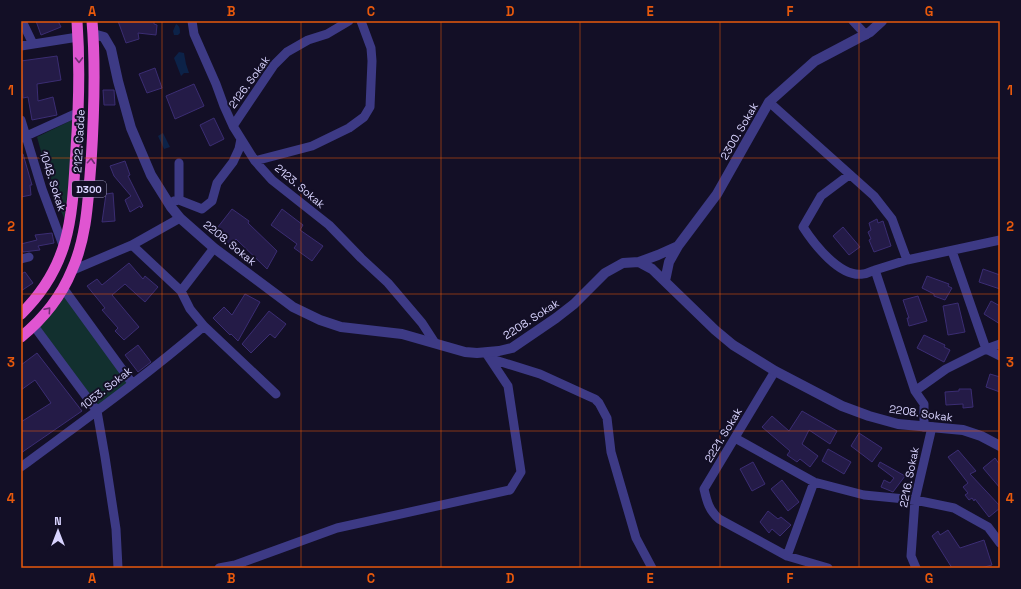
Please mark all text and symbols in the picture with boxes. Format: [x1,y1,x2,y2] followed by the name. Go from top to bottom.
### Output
[88,3,97,20] text: A
[227,3,236,20] text: B
[367,3,375,20] text: C
[506,3,515,20] text: D
[646,3,654,20] text: E
[787,3,794,20] text: F
[925,3,933,20] text: G
[225,53,273,111] street label: 2126. Sokak
[75,57,83,63] one-way arrow
[8,82,14,99] text: 1
[1007,82,1013,99] text: 1
[717,100,761,162] street label: 2300. Sokak
[70,109,88,173] street label: 2122. Cadde
[37,149,69,213] street label: 1048. Sokak
[87,158,96,164] one-way arrow
[272,161,328,211] street label: 2123. Sokak
[72,181,106,197] road number: D300
[201,217,259,269] street label: 2208. Sokak
[7,218,15,235] text: 2
[1006,218,1014,235] text: 2
[500,296,562,342] street label: 2208. Sokak
[44,307,51,314] one-way arrow
[7,354,15,371] text: 3
[1006,354,1014,371] text: 3
[77,363,135,413] street label: 1053. Sokak
[888,402,954,424] street label: 2208. Sokak
[701,405,745,465] street label: 2221. Sokak
[896,445,922,508] street label: 2216. Sokak
[7,490,15,507] text: 4
[1006,490,1014,507] text: 4
[38,511,78,551] north arrow
[54,514,62,528] text: N
[88,570,97,587] text: A
[227,570,236,587] text: B
[367,570,375,587] text: C
[506,570,515,587] text: D
[646,570,654,587] text: E
[787,570,794,587] text: F
[925,570,933,587] text: G

